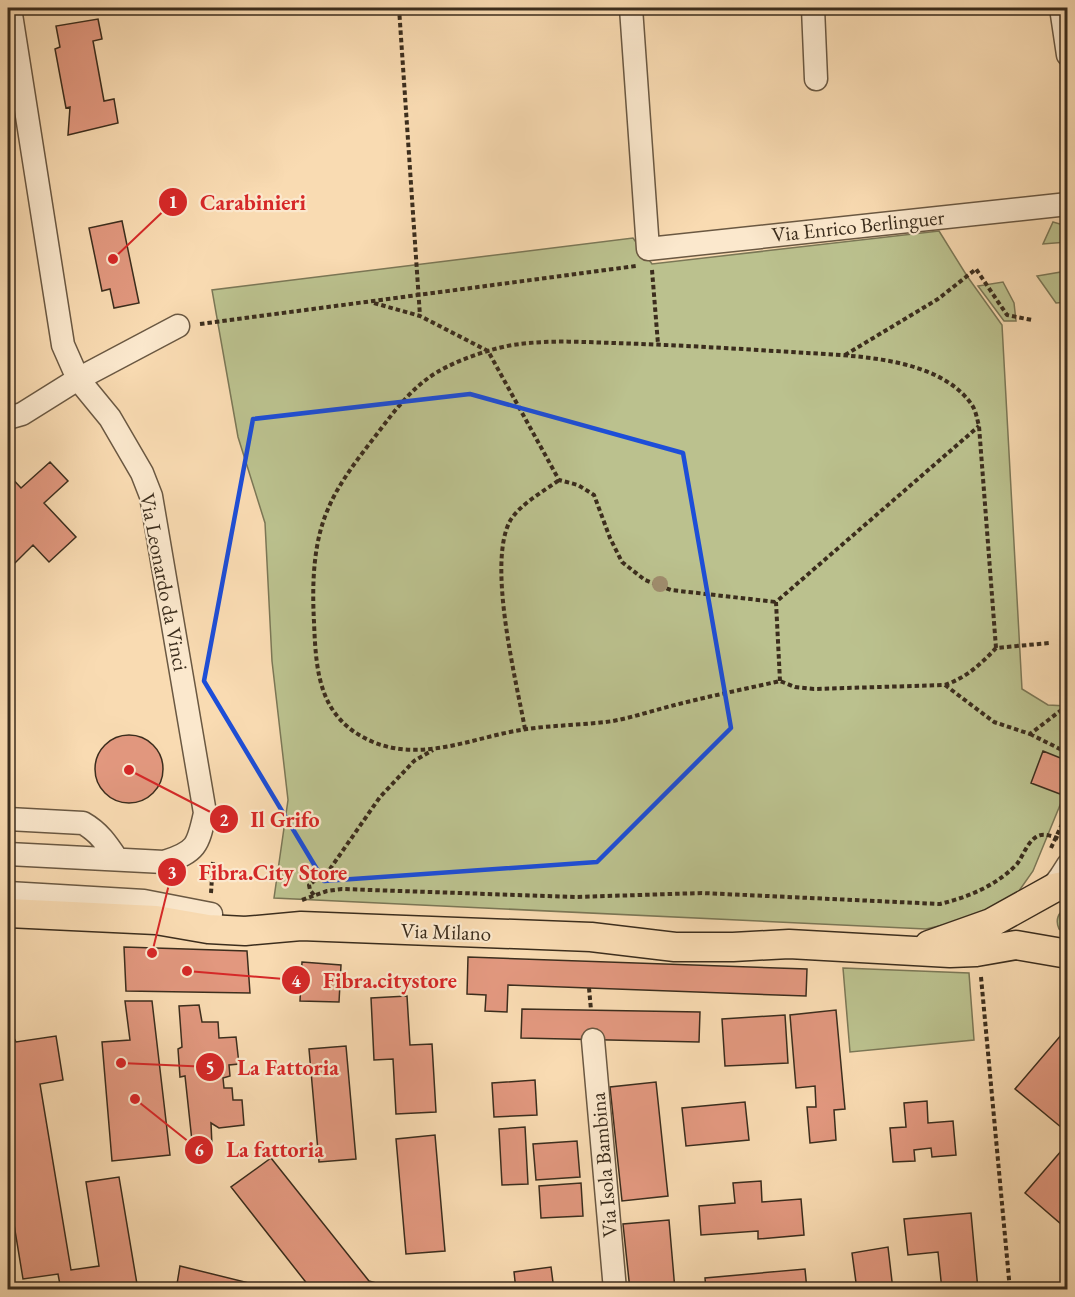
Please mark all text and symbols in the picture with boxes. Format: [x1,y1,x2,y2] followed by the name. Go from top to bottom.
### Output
[158,182,318,222] callout: Carabinieri
[200,188,306,217] text: Carabinieri
[168,190,178,213] text: 1
[770,203,946,248] street label: Via Enrico Berlinguer
[134,491,195,673] street label: Via Leonardo da Vinci
[209,799,332,839] callout: Il Grifo
[250,805,320,834] text: Il Grifo
[219,808,229,831] text: 2
[157,852,359,892] callout: Fibra.City Store
[199,858,347,887] text: Fibra.City Store
[167,861,177,884] text: 3
[400,916,492,947] street label: Via Milano
[281,960,469,1000] callout: Fibra.citystore
[323,966,457,995] text: Fibra.citystore
[291,969,301,992] text: 4
[195,1047,351,1087] callout: La Fattoria
[237,1053,339,1082] text: La Fattoria
[205,1056,215,1079] text: 5
[584,1091,623,1239] street label: Via Isola Bambina
[184,1130,336,1170] callout: La fattoria
[226,1135,324,1164] text: La fattoria
[194,1138,204,1161] text: 6

